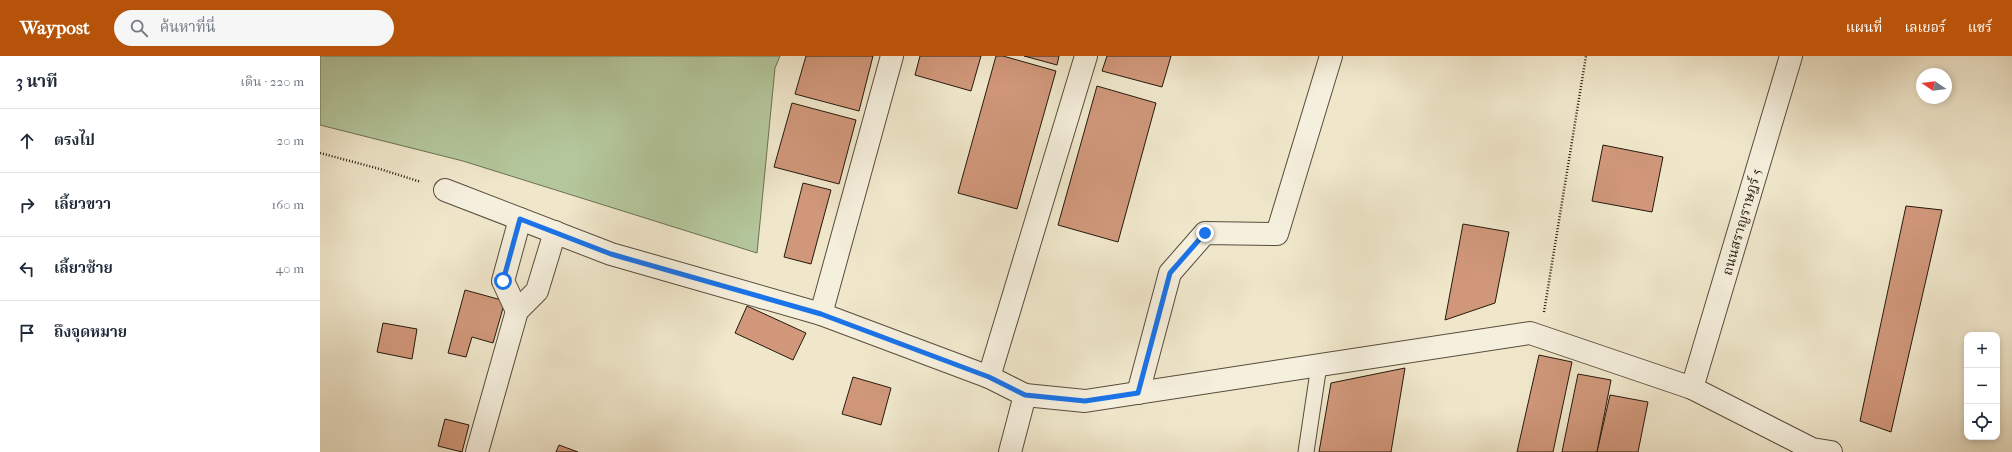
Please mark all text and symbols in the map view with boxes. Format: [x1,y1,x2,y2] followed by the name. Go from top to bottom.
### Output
[114,10,394,46] search box
[20,17,90,39] text: Waypost
[128,17,150,39] icon: search
[160,18,216,36] text: ค้นหาที่นี่
[1846,19,1882,36] text: แผนที่
[1904,19,1946,36] text: เลเยอร์
[1968,19,1992,36] text: แชร์
[1916,68,1952,104] north arrow
[16,71,58,91] text: 3 นาที
[240,74,304,89] text: เดิน · 220 m
[16,130,38,152] icon: ahead
[54,131,95,149] text: ตรงไป
[277,133,304,148] text: 20 m
[1718,166,1765,277] street label: ถนนสราญราษฎร์ 5
[16,194,38,216] icon: right
[54,195,111,213] text: เลี้ยวขวา
[272,197,304,212] text: 160 m
[1196,224,1214,242] route end
[16,258,38,280] icon: left
[54,259,113,277] text: เลี้ยวซ้าย
[276,261,304,276] text: 40 m
[494,272,512,290] route start
[16,322,38,344] icon: arrive
[54,323,127,341] text: ถึงจุดหมาย
[1964,332,2000,440] map controls
[1964,332,2000,368] button: +
[1964,368,2000,404] button: −
[1964,404,2000,440] button: locate

